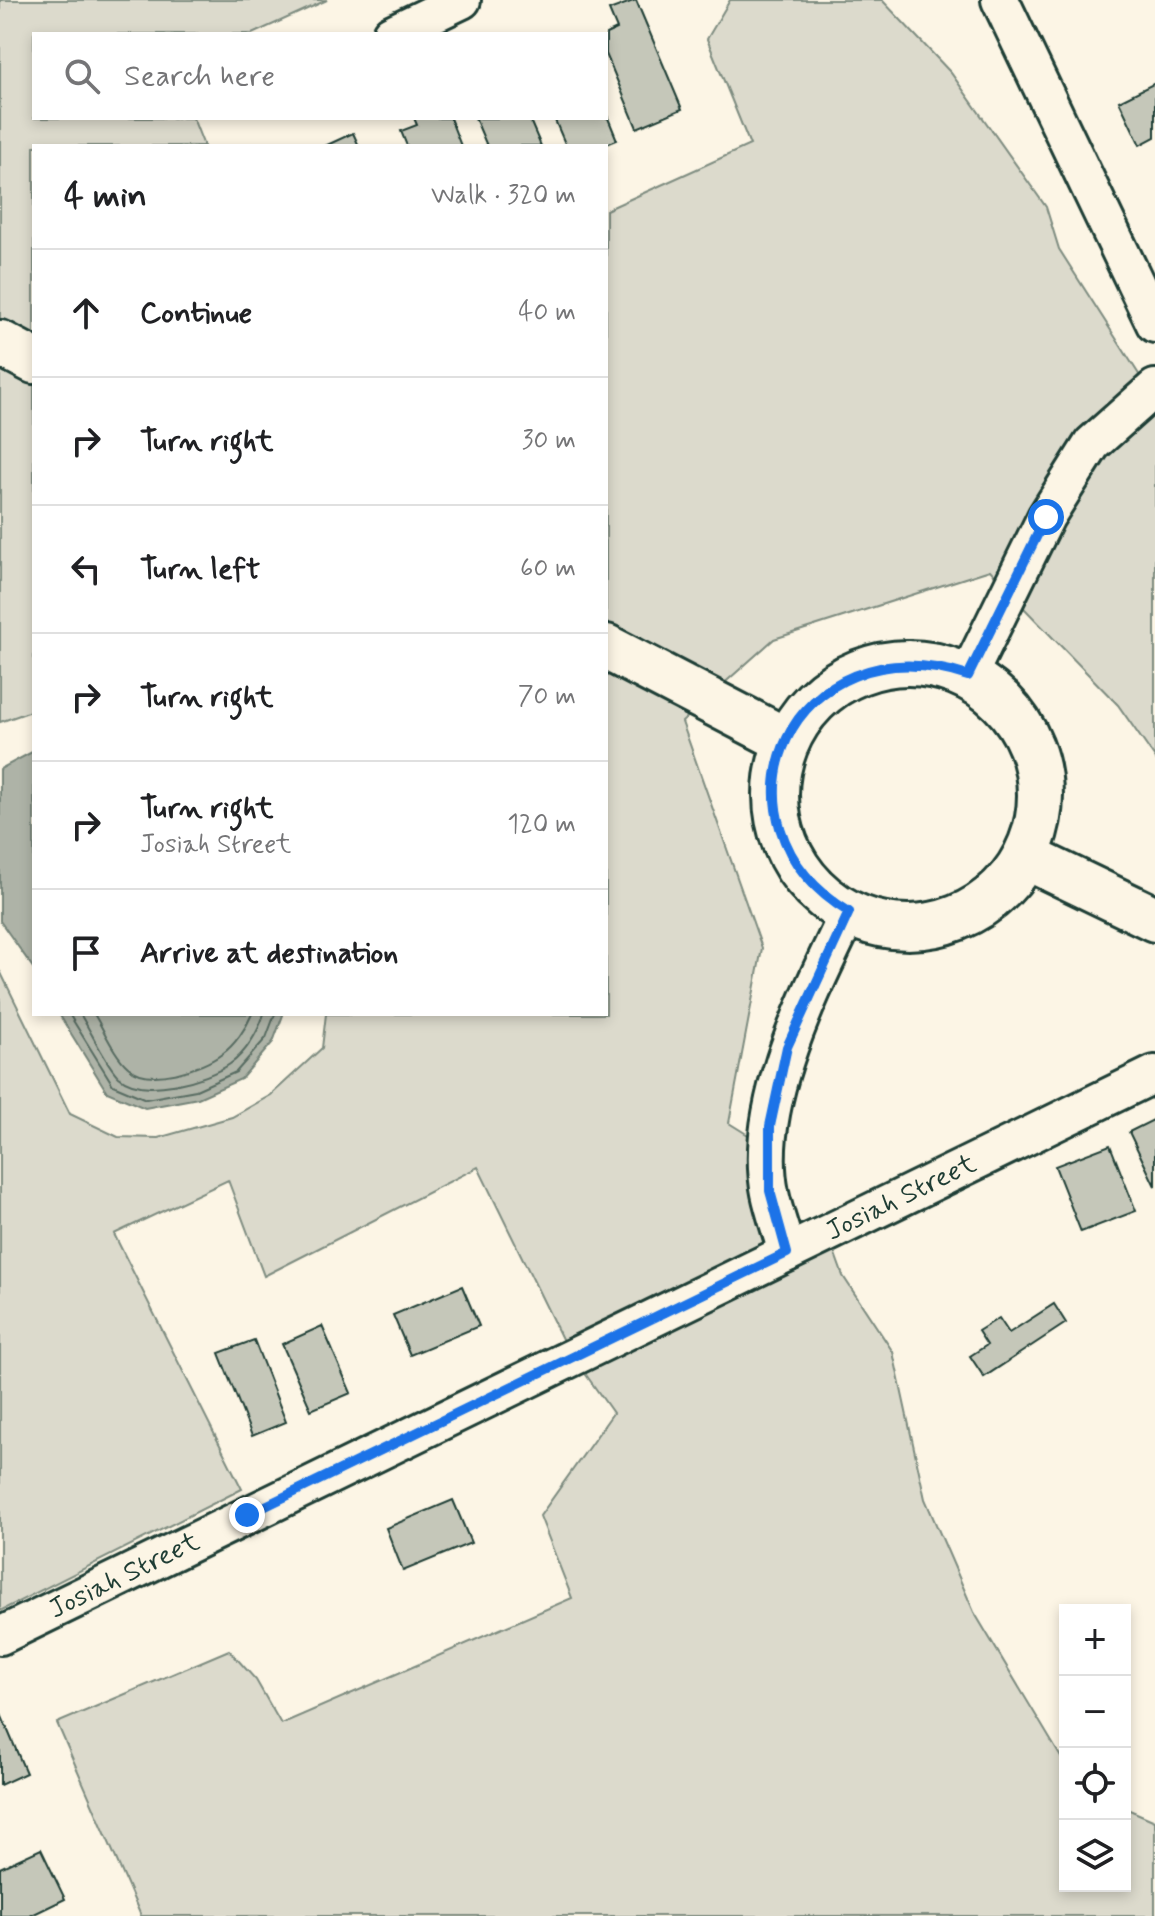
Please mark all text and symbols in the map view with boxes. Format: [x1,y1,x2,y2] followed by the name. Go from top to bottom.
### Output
[32,32,608,120] search box
[60,54,104,98] icon: search
[124,57,275,96] text: Search here
[64,174,147,219] text: 4 min
[431,179,576,213] text: Walk · 320 m
[64,291,108,335] icon: ahead
[140,294,252,333] text: Continue
[518,296,576,330] text: 40 m
[64,419,108,463] icon: right
[140,422,273,461] text: Turn right
[522,424,576,458] text: 30 m
[1028,499,1064,535] route start
[64,547,108,591] icon: left
[140,550,260,589] text: Turn left
[520,552,576,586] text: 60 m
[64,675,108,719] icon: right
[140,678,273,717] text: Turn right
[518,680,576,714] text: 70 m
[140,789,273,828] text: Turn right
[64,803,108,847] icon: right
[507,808,576,842] text: 120 m
[140,828,291,862] text: Josiah Street
[64,931,108,975] icon: arrive
[140,934,398,973] text: Arrive at destination
[820,1145,983,1250] street label: Josiah Street
[229,1497,265,1533] route end
[43,1523,206,1628] street label: Josiah Street
[1059,1604,1131,1892] map controls
[1059,1604,1131,1676] button: +
[1059,1676,1131,1748] button: −
[1059,1748,1131,1820] button: locate
[1059,1820,1131,1892] button: layers

